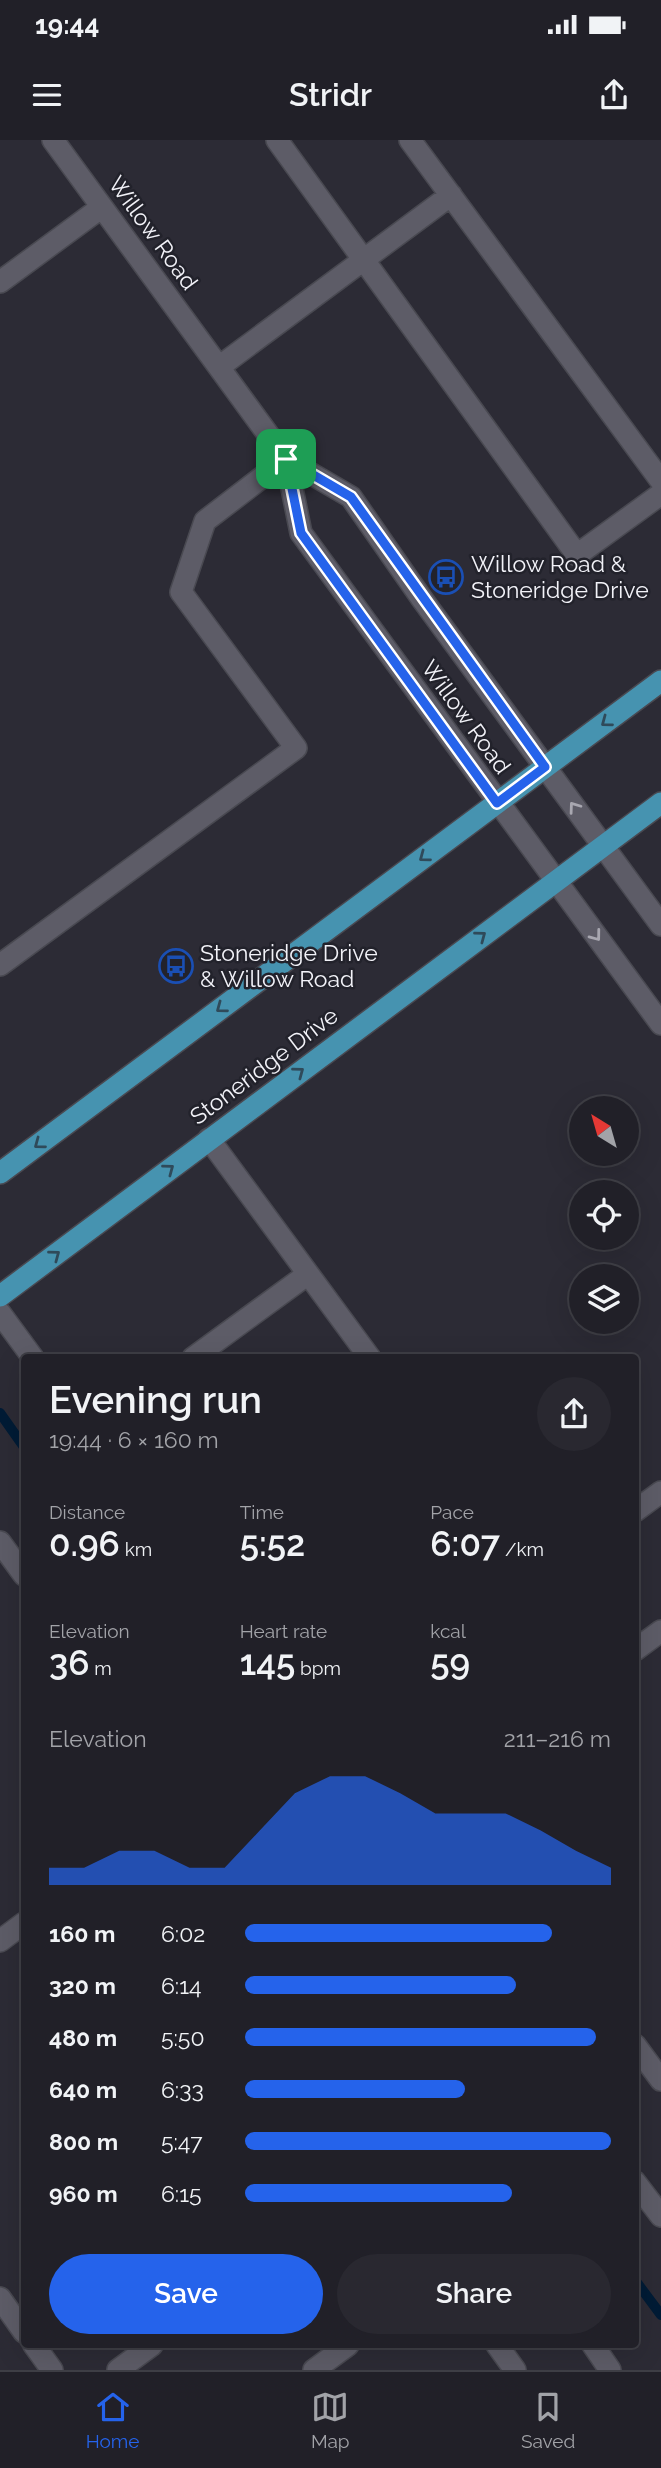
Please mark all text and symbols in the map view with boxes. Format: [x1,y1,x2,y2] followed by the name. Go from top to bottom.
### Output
[35,10,99,40] text: 19:44
[28,76,66,114] icon: menu
[289,76,372,113] text: Stridr
[595,76,633,114] icon: share
[103,171,204,295] street label: Willow Road
[256,429,316,489] pin
[267,440,305,478] icon: arrive
[471,550,649,603] place label: Willow Road & Stoneridge Drive
[427,558,465,596] bus stop icon: Willow Road & Stoneridge Drive
[416,655,517,779] street label: Willow Road
[601,713,614,726] one-way arrow
[570,802,582,815] one-way arrow
[419,849,431,862] one-way arrow
[588,928,600,941] one-way arrow
[474,932,486,944] one-way arrow
[200,939,378,992] place label: Stoneridge Drive & Willow Road
[157,947,195,985] bus stop icon: Stoneridge Drive & Willow Road
[217,999,229,1012] one-way arrow
[185,1001,343,1130] street label: Stoneridge Drive
[291,1068,304,1081] one-way arrow
[569,1096,639,1166] north arrow
[569,1096,639,1334] map controls
[34,1136,47,1148] one-way arrow
[161,1165,174,1178] one-way arrow
[569,1180,639,1250] button: locate
[47,1251,59,1264] one-way arrow
[569,1264,639,1334] button: layers
[49,1377,262,1422] text: Evening run
[537,1377,611,1451] button: share
[49,1426,219,1453] text: 19:44 · 6 × 160 m
[49,1501,125,1523] text: Distance
[240,1501,284,1523] text: Time
[430,1501,474,1523] text: Pace
[49,1523,120,1564] text: 0.96
[240,1523,305,1564] text: 5:52
[430,1523,500,1564] text: 6:07
[120,1538,152,1560] text: km
[500,1538,544,1560] text: /km
[49,1620,130,1642] text: Elevation
[240,1620,327,1642] text: Heart rate
[430,1620,466,1642] text: kcal
[49,1642,89,1683] text: 36
[240,1642,295,1683] text: 145
[430,1642,470,1683] text: 59
[89,1657,112,1679] text: m
[295,1657,341,1679] text: bpm
[49,1725,147,1752] text: Elevation
[504,1725,611,1752] text: 211–216 m
[49,1920,115,1947] text: 160 m
[161,1920,205,1947] text: 6:02
[49,1972,116,1999] text: 320 m
[161,1972,202,1999] text: 6:14
[49,2024,117,2051] text: 480 m
[161,2024,204,2051] text: 5:50
[49,2076,117,2103] text: 640 m
[161,2076,204,2103] text: 6:33
[49,2128,118,2155] text: 800 m
[161,2128,203,2155] text: 5:47
[49,2180,118,2207] text: 960 m
[161,2180,202,2207] text: 6:15
[49,2254,323,2334] button: Save
[337,2254,611,2334] button: Share
[86,2388,139,2452] tab: Home
[311,2388,350,2452] tab: Map
[521,2388,575,2452] tab: Saved

